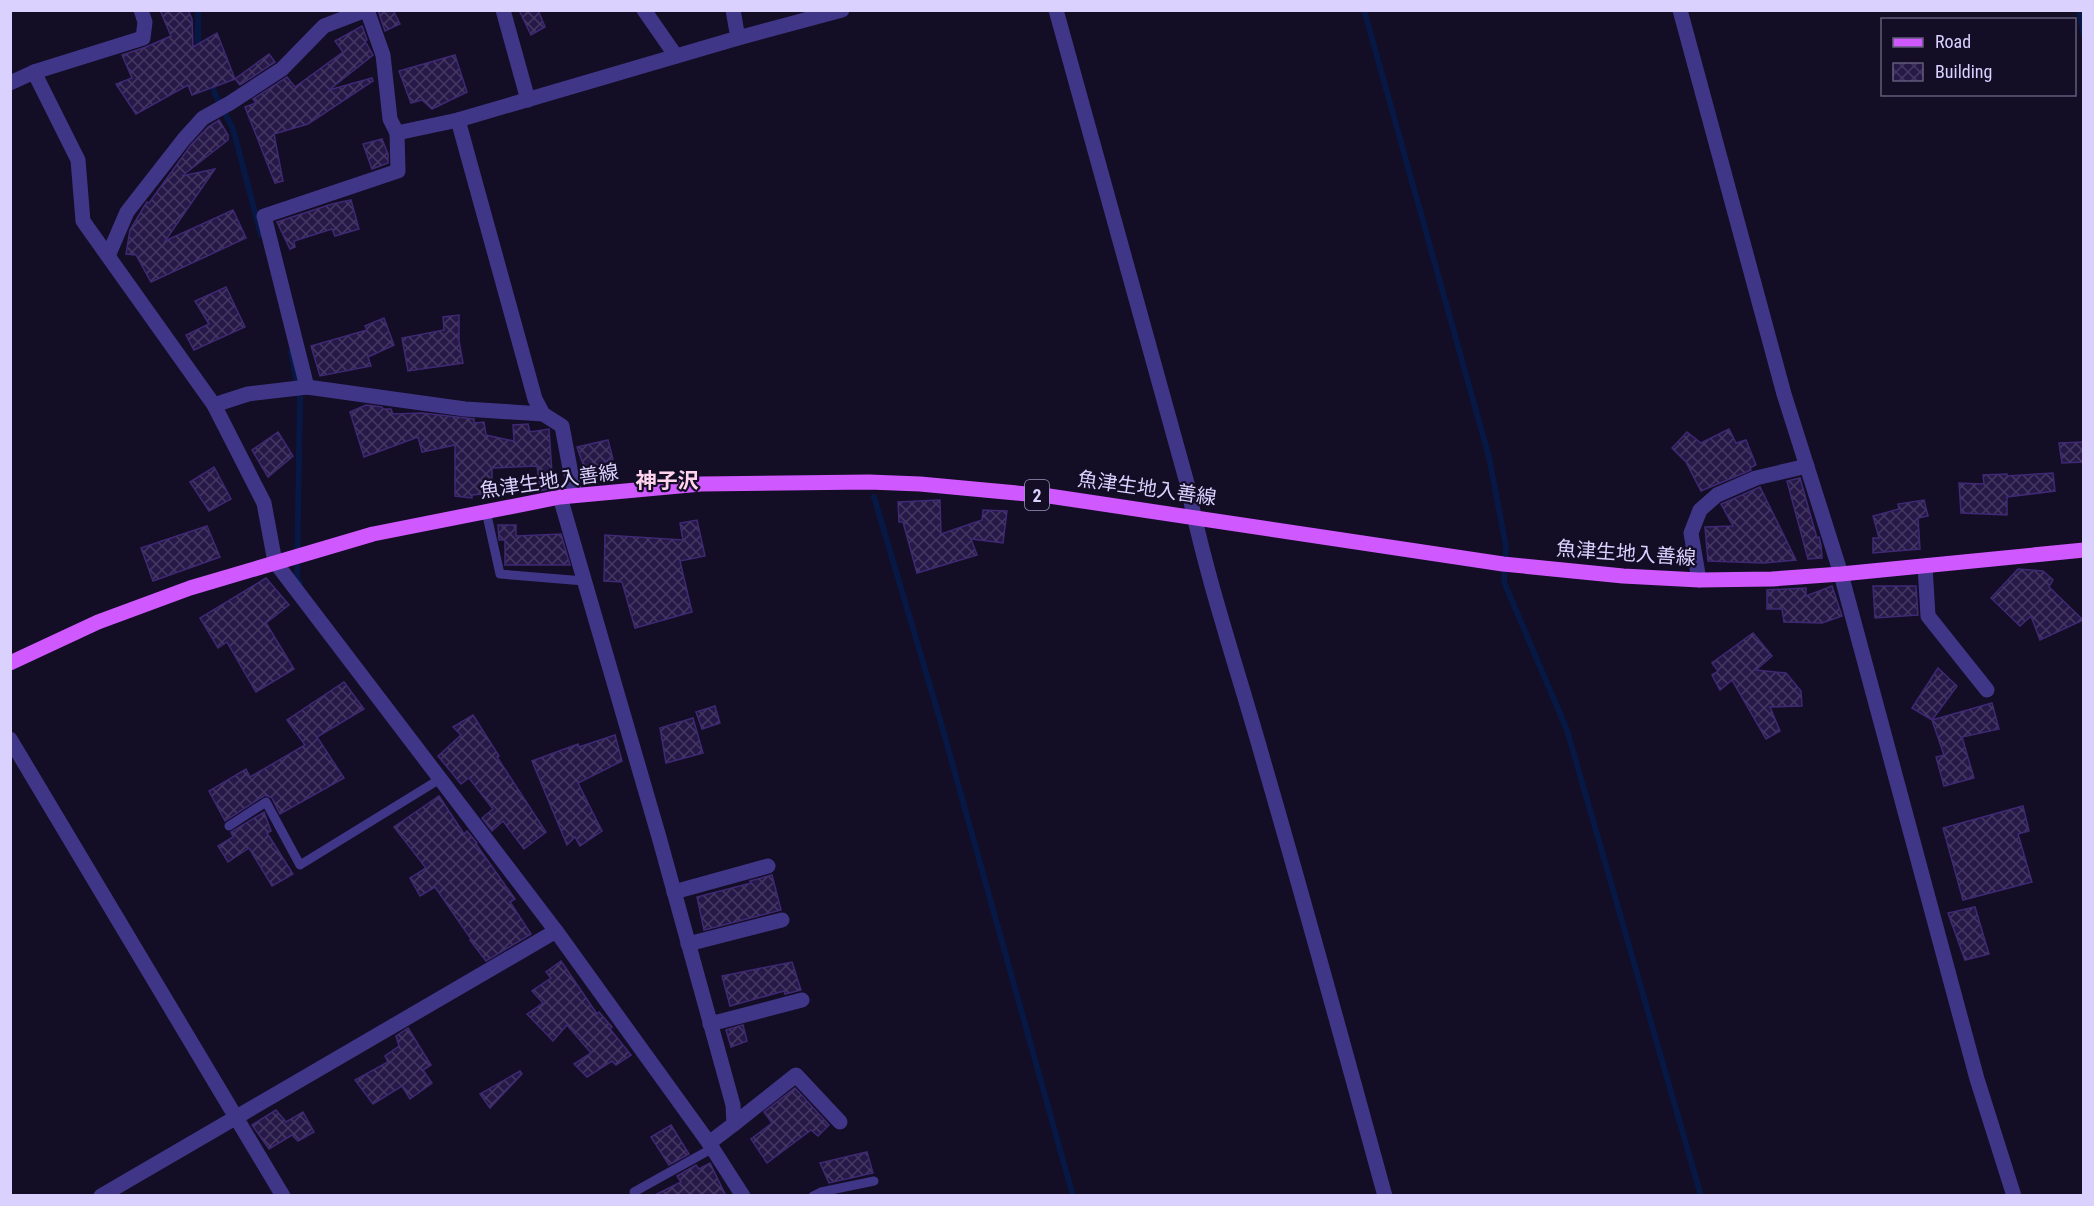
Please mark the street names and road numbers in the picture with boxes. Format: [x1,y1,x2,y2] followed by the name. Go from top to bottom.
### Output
[478,459,620,503] street label: 魚津生地入善線
[1076,466,1218,510] street label: 魚津生地入善線
[1025,480,1049,510] road number: 2
[1555,536,1697,570] street label: 魚津生地入善線

